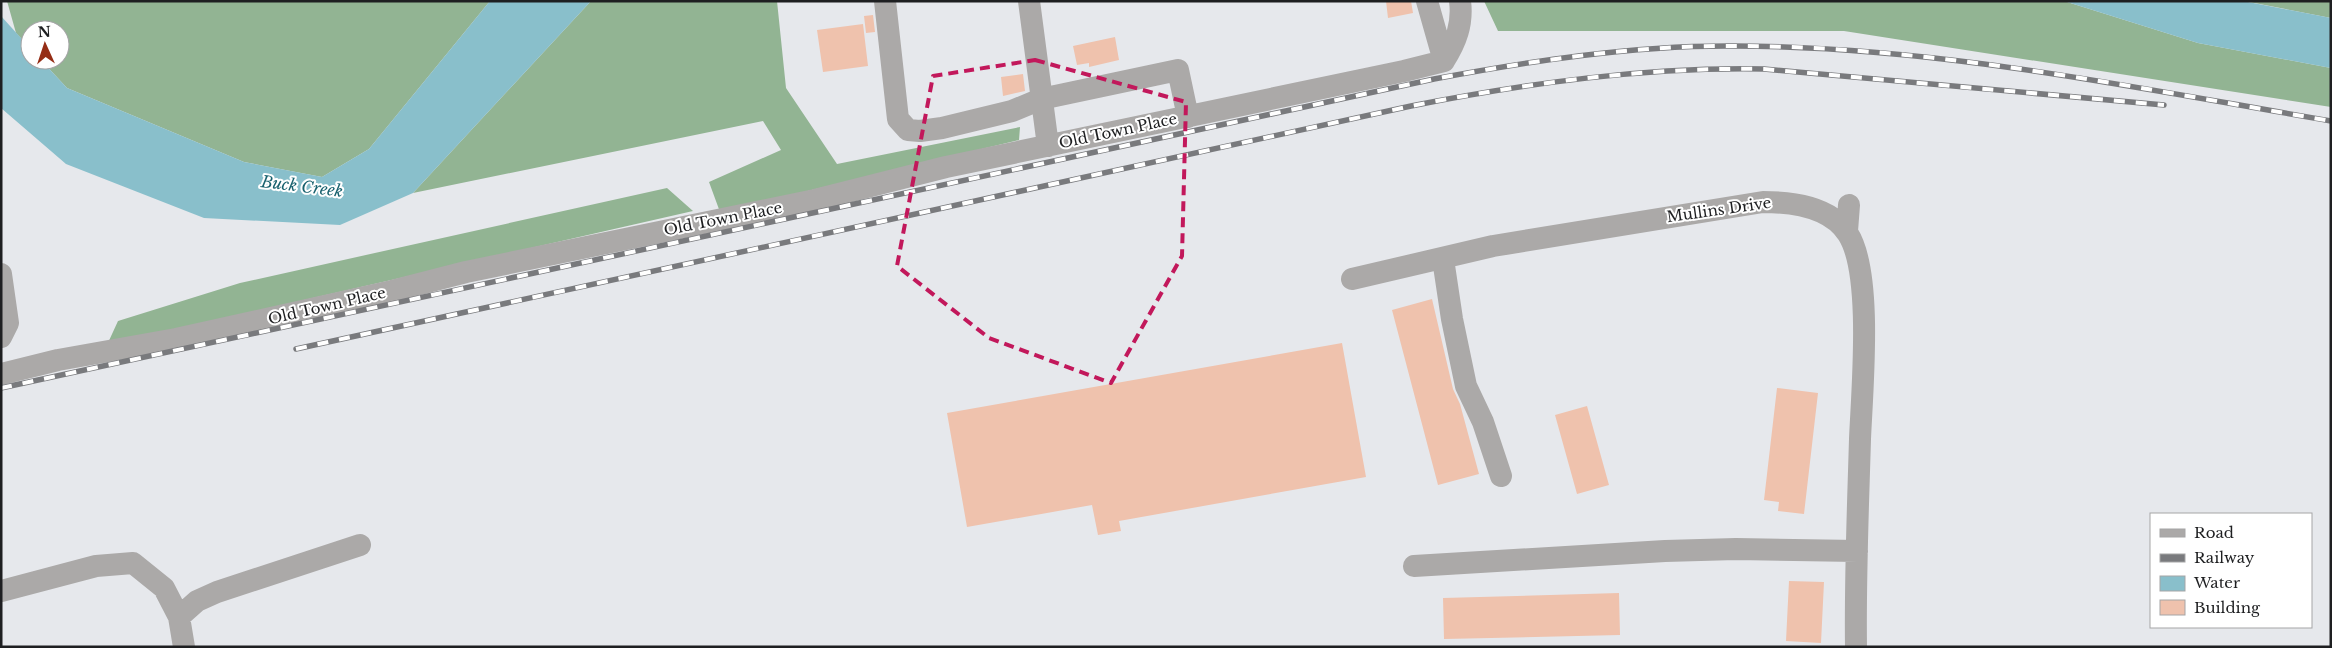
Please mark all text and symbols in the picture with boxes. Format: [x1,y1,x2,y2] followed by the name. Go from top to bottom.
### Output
[20,20,70,70] north arrow
[37,23,51,41] text: N
[1057,109,1179,152] street label: Old Town Place
[259,171,344,201] water label: Buck Creek
[1665,193,1772,226] street label: Mullins Drive
[662,198,784,239] street label: Old Town Place
[266,283,388,328] street label: Old Town Place
[2150,513,2312,628] legend
[2194,523,2234,542] text: Road
[2194,548,2255,567] text: Railway
[2193,573,2241,592] text: Water
[2194,598,2261,617] text: Building

